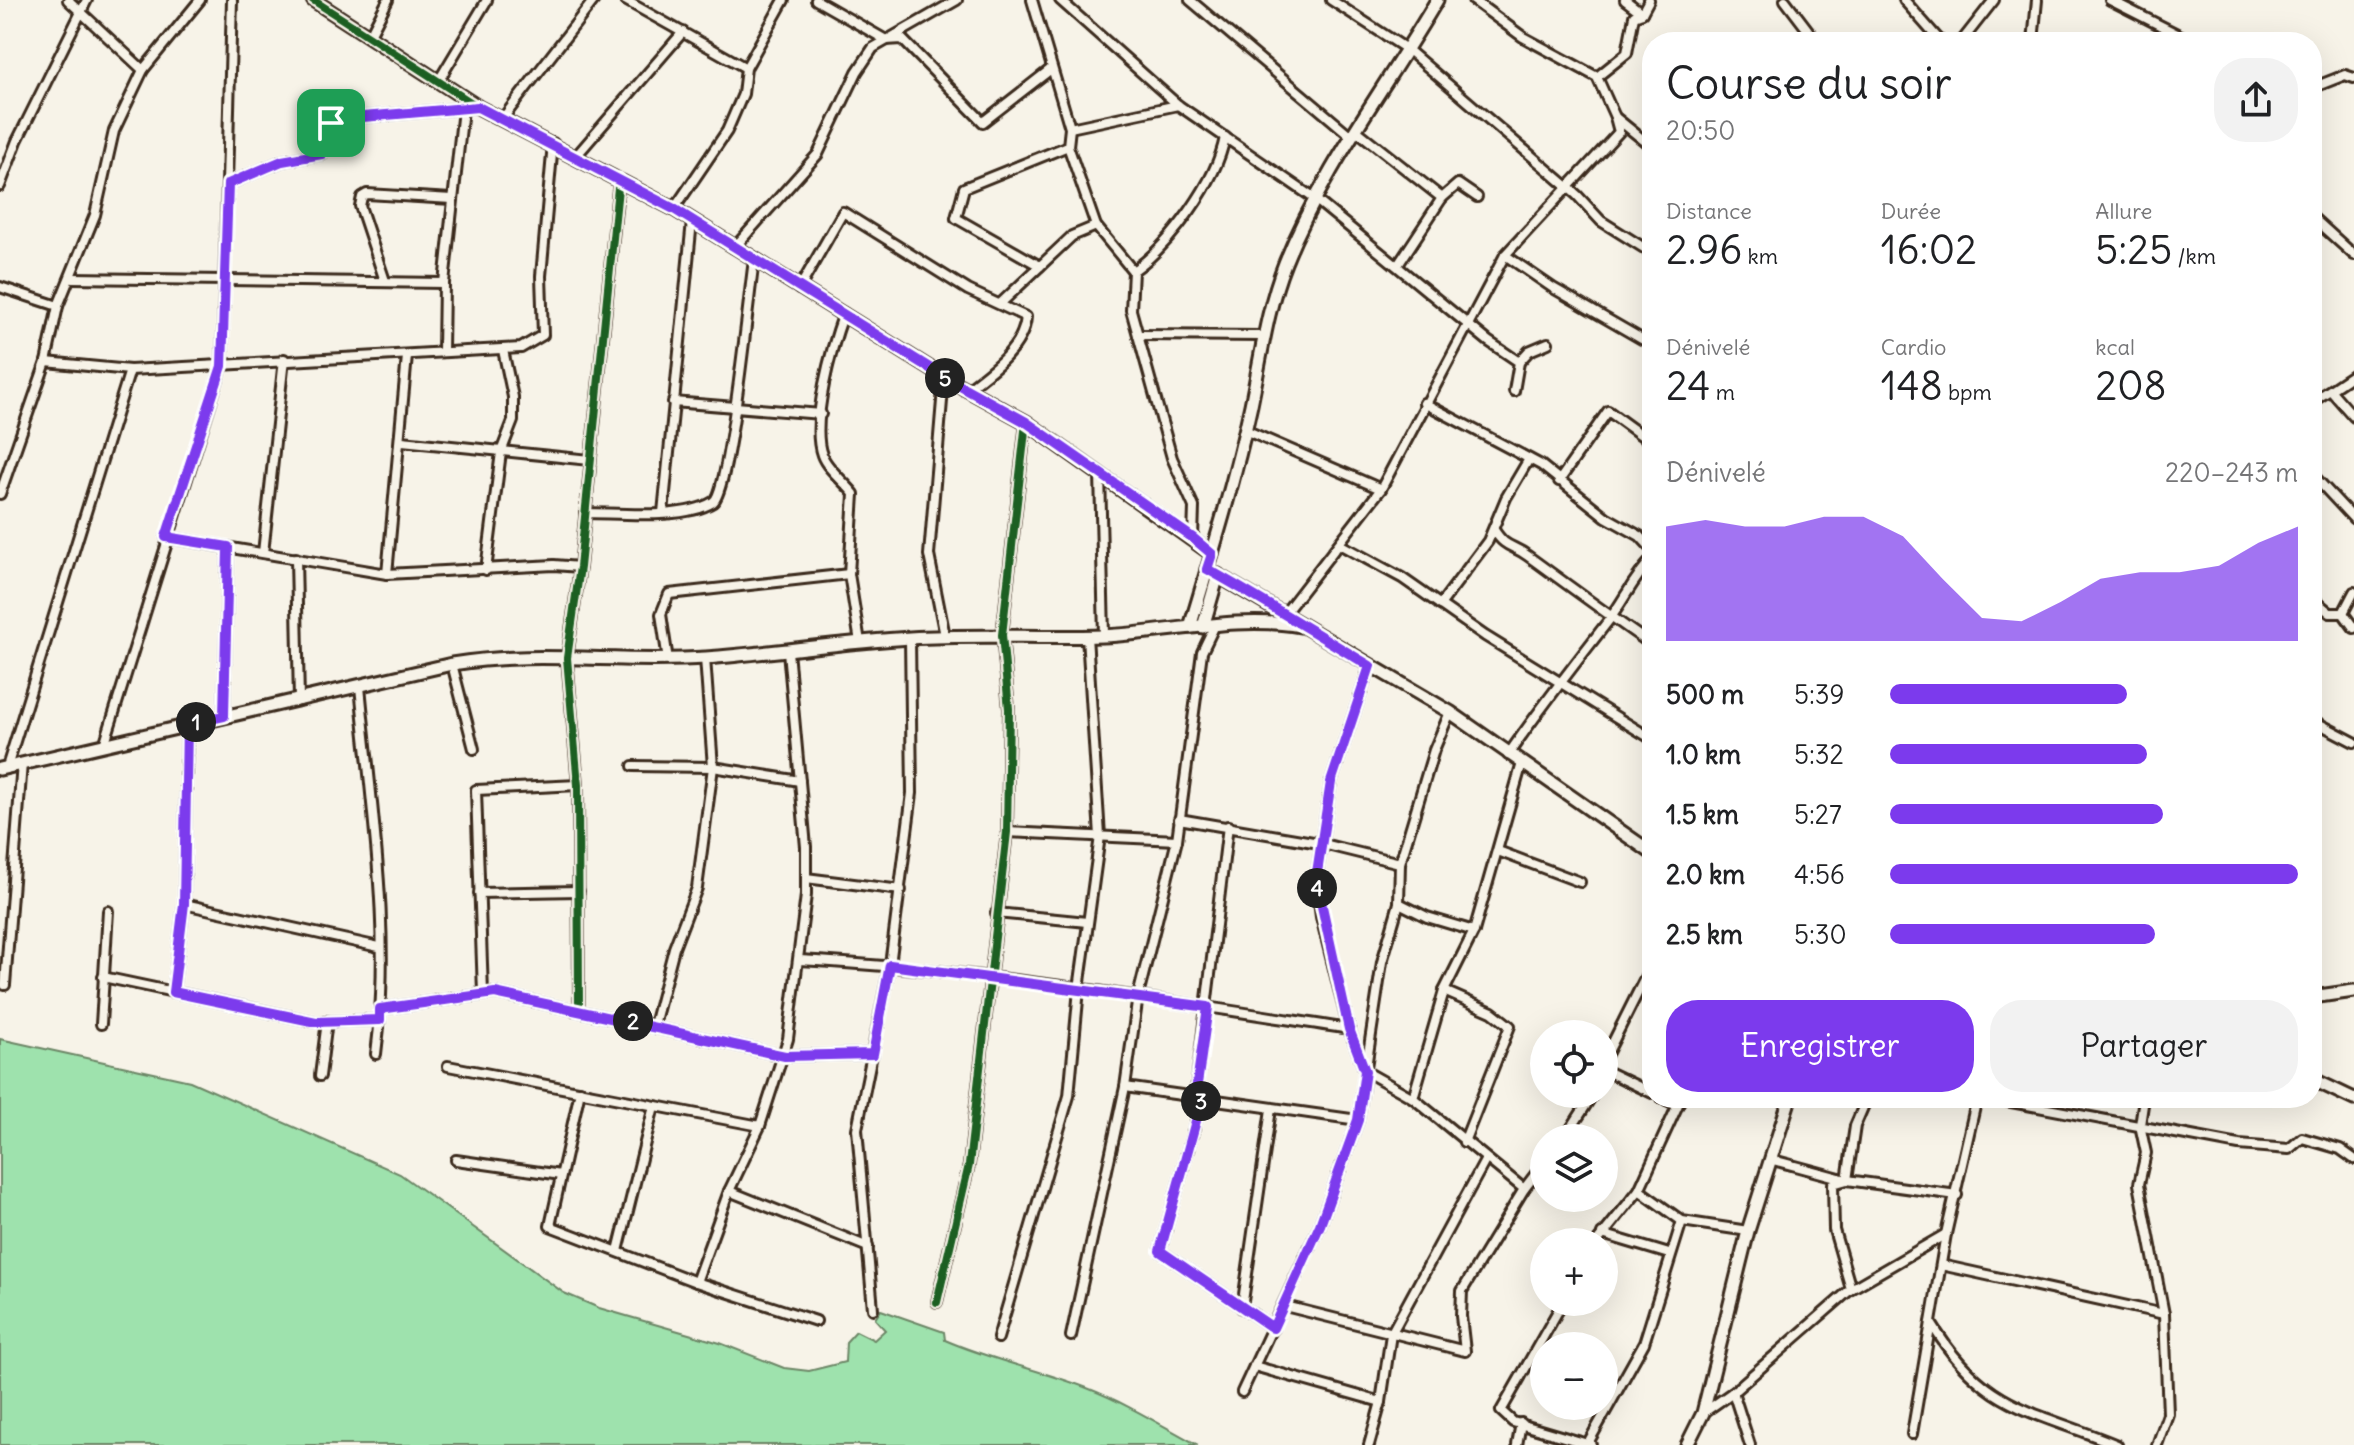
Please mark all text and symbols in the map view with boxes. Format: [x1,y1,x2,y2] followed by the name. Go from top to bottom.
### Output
[1666,56,1952,111] text: Course du soir
[2214,58,2298,142] button: share
[297,89,365,157] pin
[309,101,353,145] icon: arrive
[1666,114,1735,147] text: 20:50
[1666,197,1752,225] text: Distance
[1881,197,1941,225] text: Durée
[2095,197,2152,225] text: Allure
[1666,225,1742,275] text: 2.96
[1881,225,1977,275] text: 16:02
[2095,225,2172,275] text: 5:25
[1742,242,1778,270] text: km
[2172,242,2216,270] text: /km
[1666,333,1750,361] text: Dénivelé
[1881,333,1946,361] text: Cardio
[2095,333,2135,361] text: kcal
[925,358,965,398] pin: 5
[1666,361,1710,411] text: 24
[1881,361,1943,411] text: 148
[2095,361,2167,411] text: 208
[939,364,951,392] text: 5
[1710,378,1735,406] text: m
[1943,378,1992,406] text: bpm
[1666,456,1766,489] text: Dénivelé
[2165,456,2298,489] text: 220–243 m
[1666,678,1744,711] text: 500 m
[1794,678,1845,711] text: 5:39
[176,702,216,742] pin: 1
[192,708,200,736] text: 1
[1666,738,1741,771] text: 1.0 km
[1794,738,1844,771] text: 5:32
[1666,798,1739,831] text: 1.5 km
[1794,798,1842,831] text: 5:27
[1666,858,1745,891] text: 2.0 km
[1794,858,1845,891] text: 4:56
[1297,868,1337,908] pin: 4
[1311,874,1323,902] text: 4
[1666,918,1743,951] text: 2.5 km
[1794,918,1847,951] text: 5:30
[1666,1000,1974,1092] button: Enregistrer
[1990,1000,2298,1092] button: Partager
[613,1001,653,1041] pin: 2
[627,1007,639,1035] text: 2
[1530,1020,1618,1420] map controls
[1530,1020,1618,1108] button: locate
[1181,1081,1221,1121] pin: 3
[1195,1087,1207,1115] text: 3
[1530,1124,1618,1212] button: layers
[1530,1228,1618,1316] button: +
[1530,1332,1618,1420] button: −

